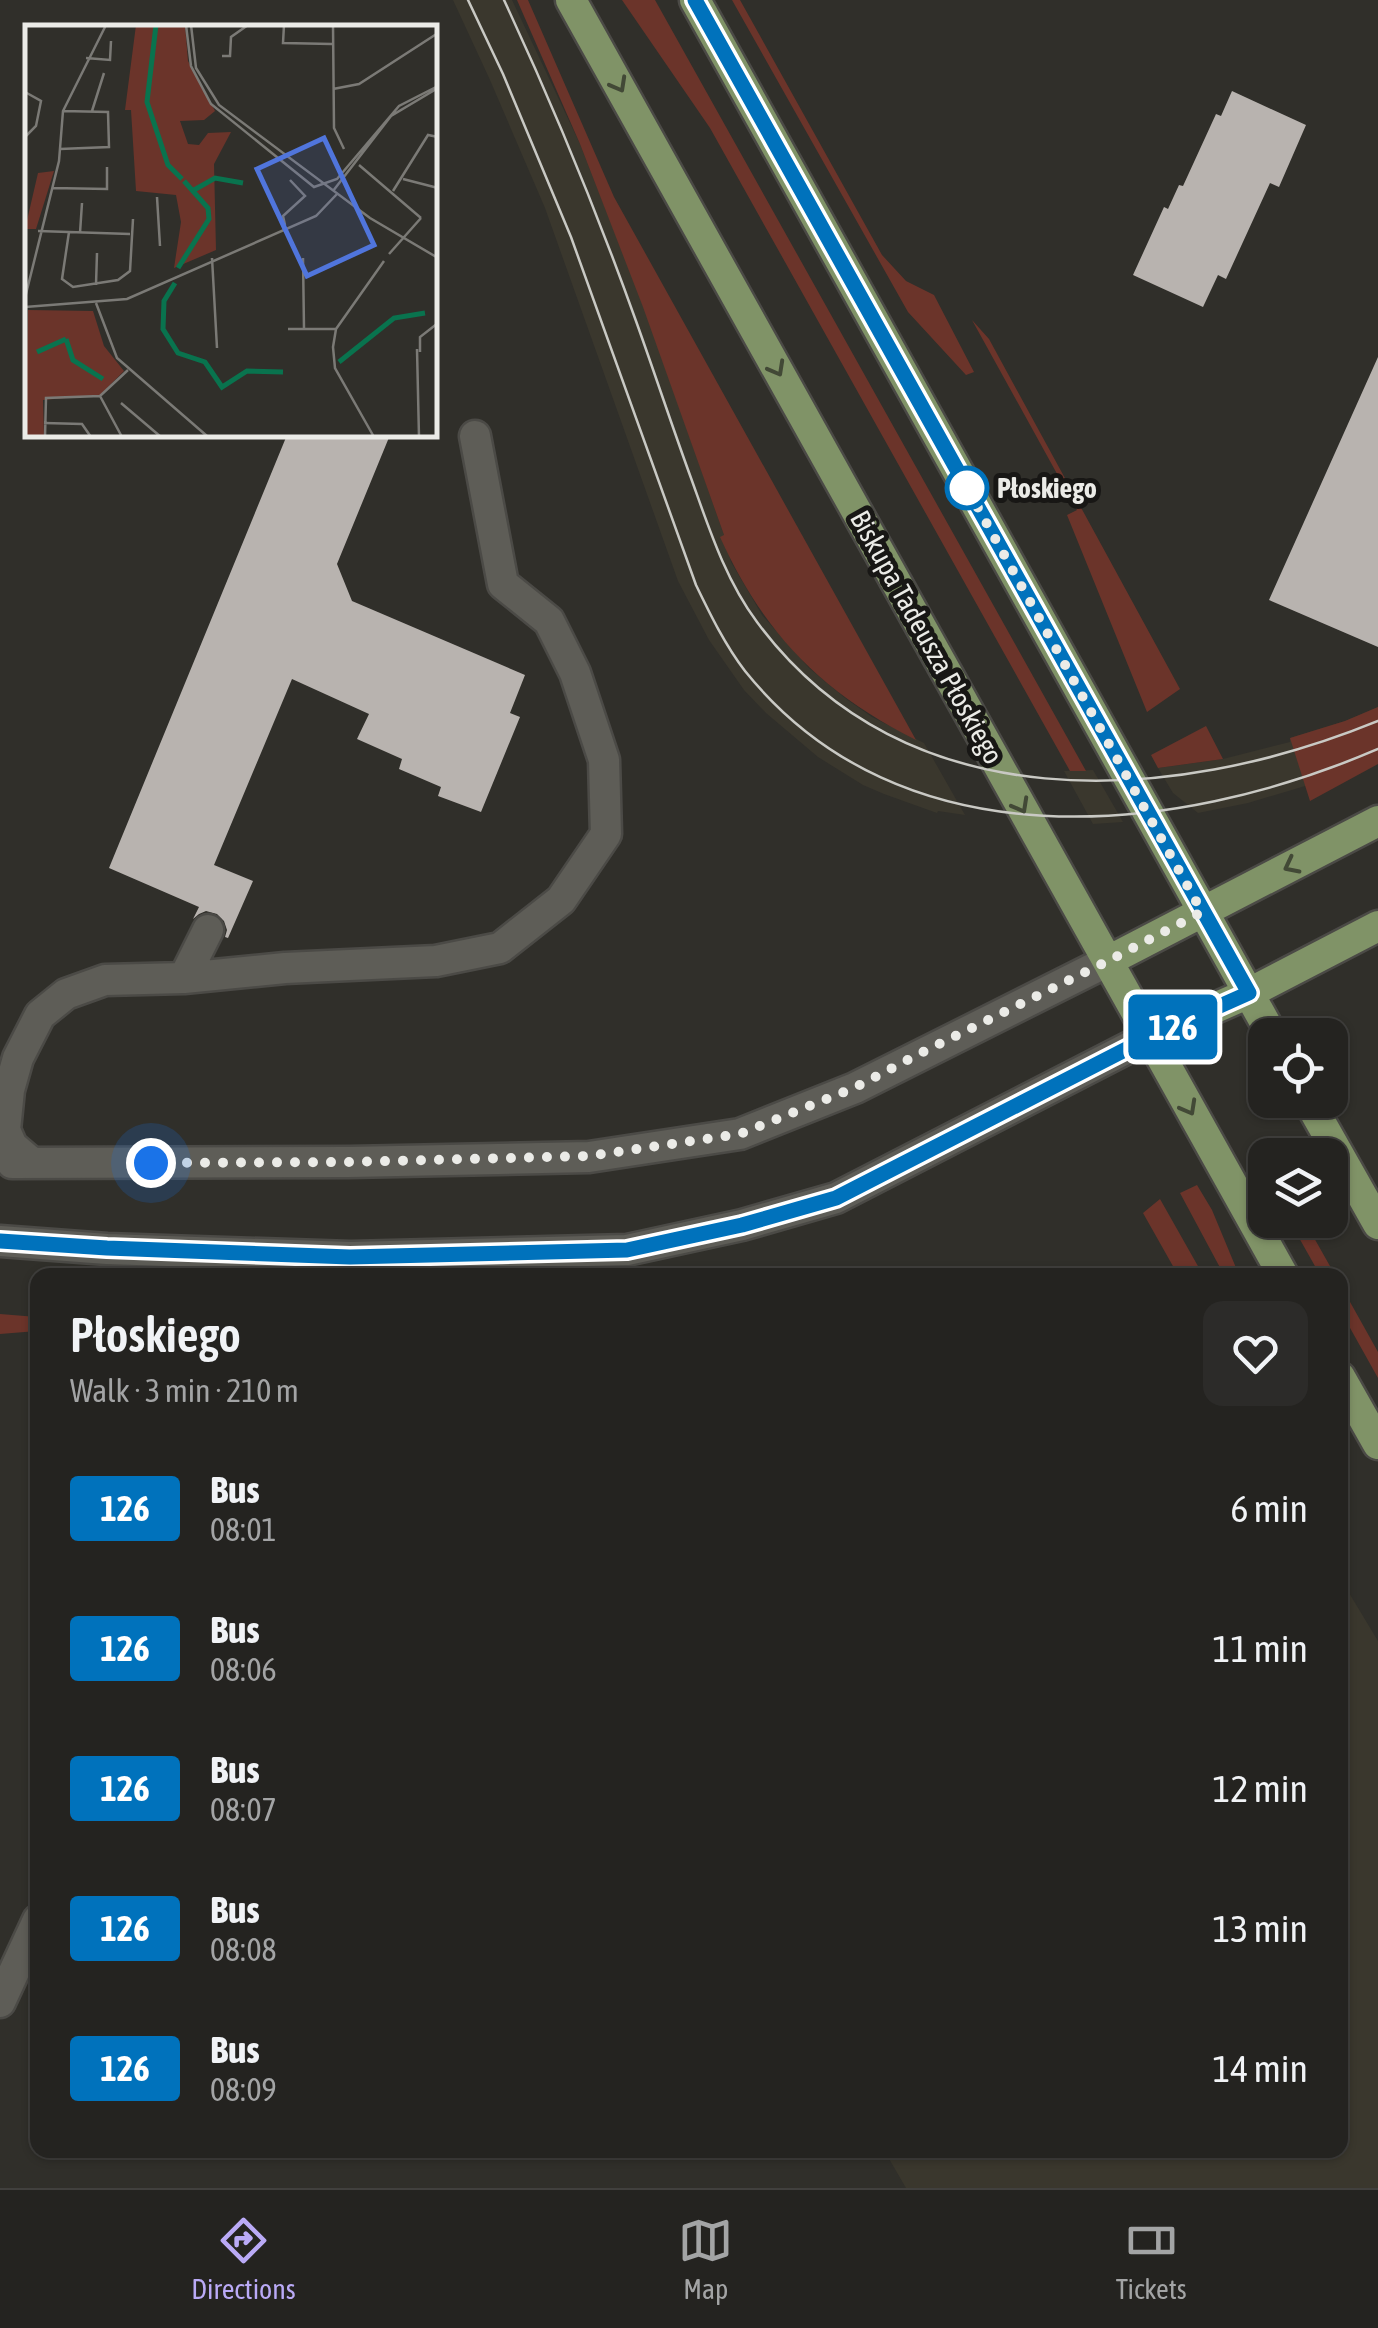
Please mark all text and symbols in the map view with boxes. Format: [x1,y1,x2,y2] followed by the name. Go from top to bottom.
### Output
[25,25,438,438] inset map
[606,74,626,92] one-way arrow
[765,358,785,376] one-way arrow
[946,467,988,509] marker: Płoskiego
[997,472,1097,504] place label: Płoskiego
[844,505,1010,769] street label: Biskupa Tadeusza Płoskiego
[1008,795,1028,813] one-way arrow
[1284,854,1302,873] one-way arrow
[1116,994,1230,1060] line badge: 126
[1148,1007,1198,1047] text: 126
[1248,1018,1348,1238] map controls
[1248,1018,1348,1118] button: locate
[1176,1097,1196,1115] one-way arrow
[126,1138,176,1188] your location
[1248,1138,1348,1238] button: layers
[1203,1301,1308,1406] button: heart
[70,1307,241,1362] text: Płoskiego
[70,1372,299,1409] text: Walk · 3 min · 210 m
[210,1468,260,1511] text: Bus
[1230,1487,1308,1530] text: 6 min
[100,1488,150,1528] text: 126
[210,1511,277,1548] text: 08:01
[210,1608,260,1651] text: Bus
[1213,1627,1308,1670] text: 11 min
[100,1628,150,1668] text: 126
[210,1651,277,1688] text: 08:06
[210,1748,260,1791] text: Bus
[1213,1767,1308,1810] text: 12 min
[100,1768,150,1808] text: 126
[210,1791,277,1828] text: 08:07
[210,1888,260,1931] text: Bus
[1213,1907,1308,1950] text: 13 min
[100,1908,150,1948] text: 126
[210,1931,277,1968] text: 08:08
[210,2028,260,2071] text: Bus
[1213,2047,1308,2090] text: 14 min
[100,2048,150,2088] text: 126
[210,2071,277,2108] text: 08:09
[191,2213,296,2305] tab: Directions
[678,2213,733,2305] tab: Map
[1116,2213,1187,2305] tab: Tickets

